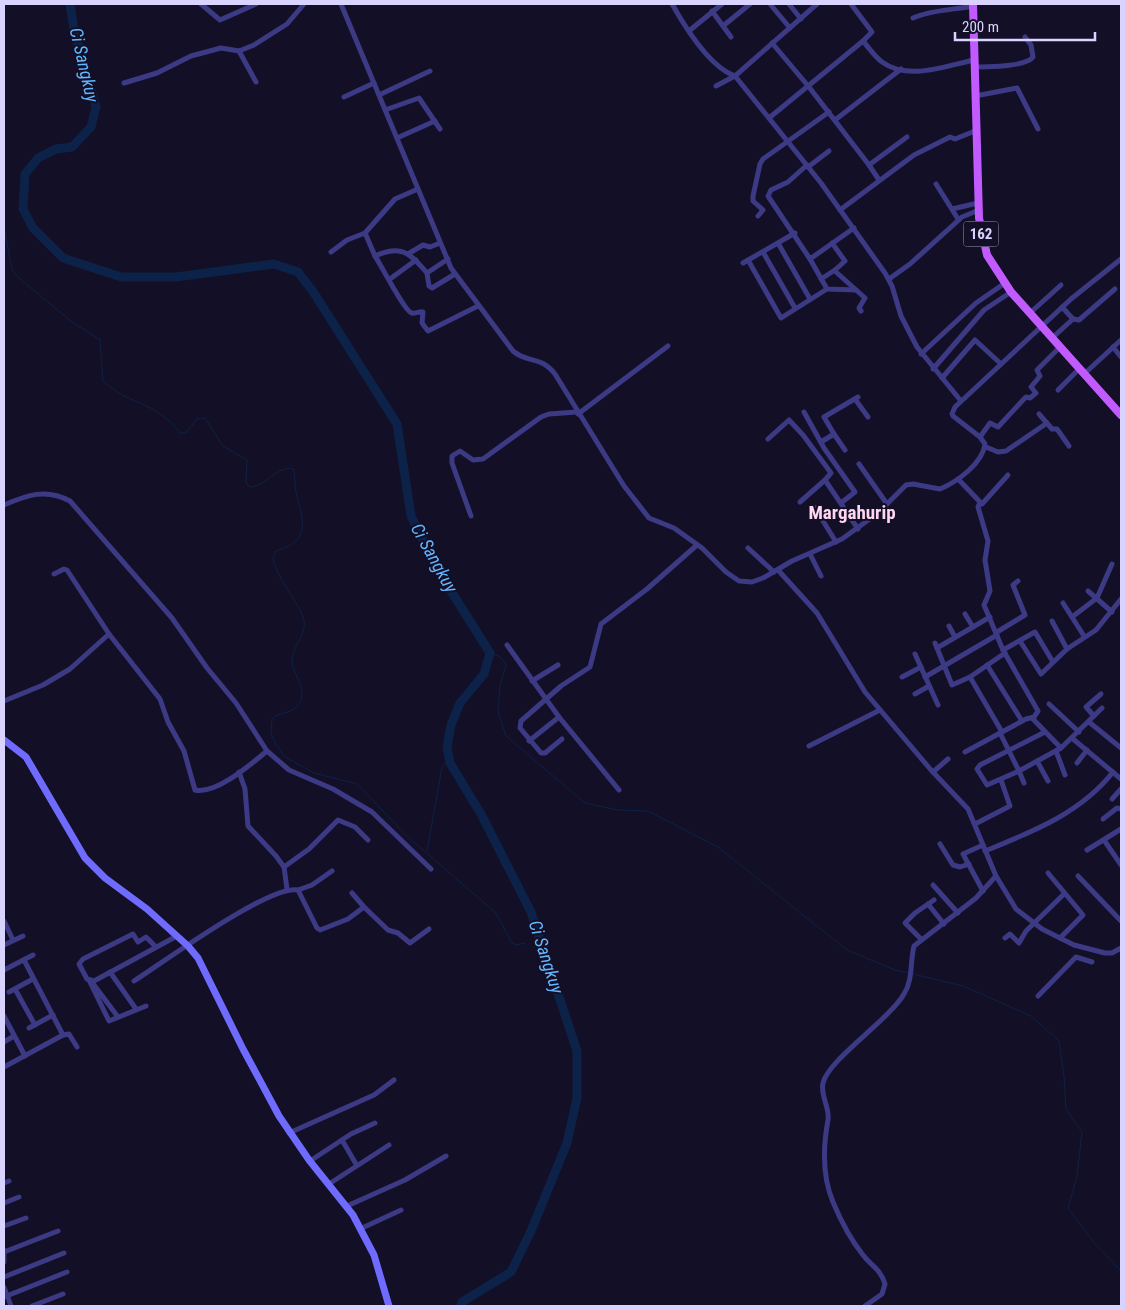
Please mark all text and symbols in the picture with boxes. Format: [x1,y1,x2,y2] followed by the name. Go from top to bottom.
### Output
[955,10,1095,42] scale bar
[962,18,999,36] text: 200 m
[66,25,103,105] water label: Ci Sangkuy
[964,222,998,246] road number: 162
[808,501,896,524] district label: Margahurip
[407,519,462,597] water label: Ci Sangkuy
[525,917,568,997] water label: Ci Sangkuy

